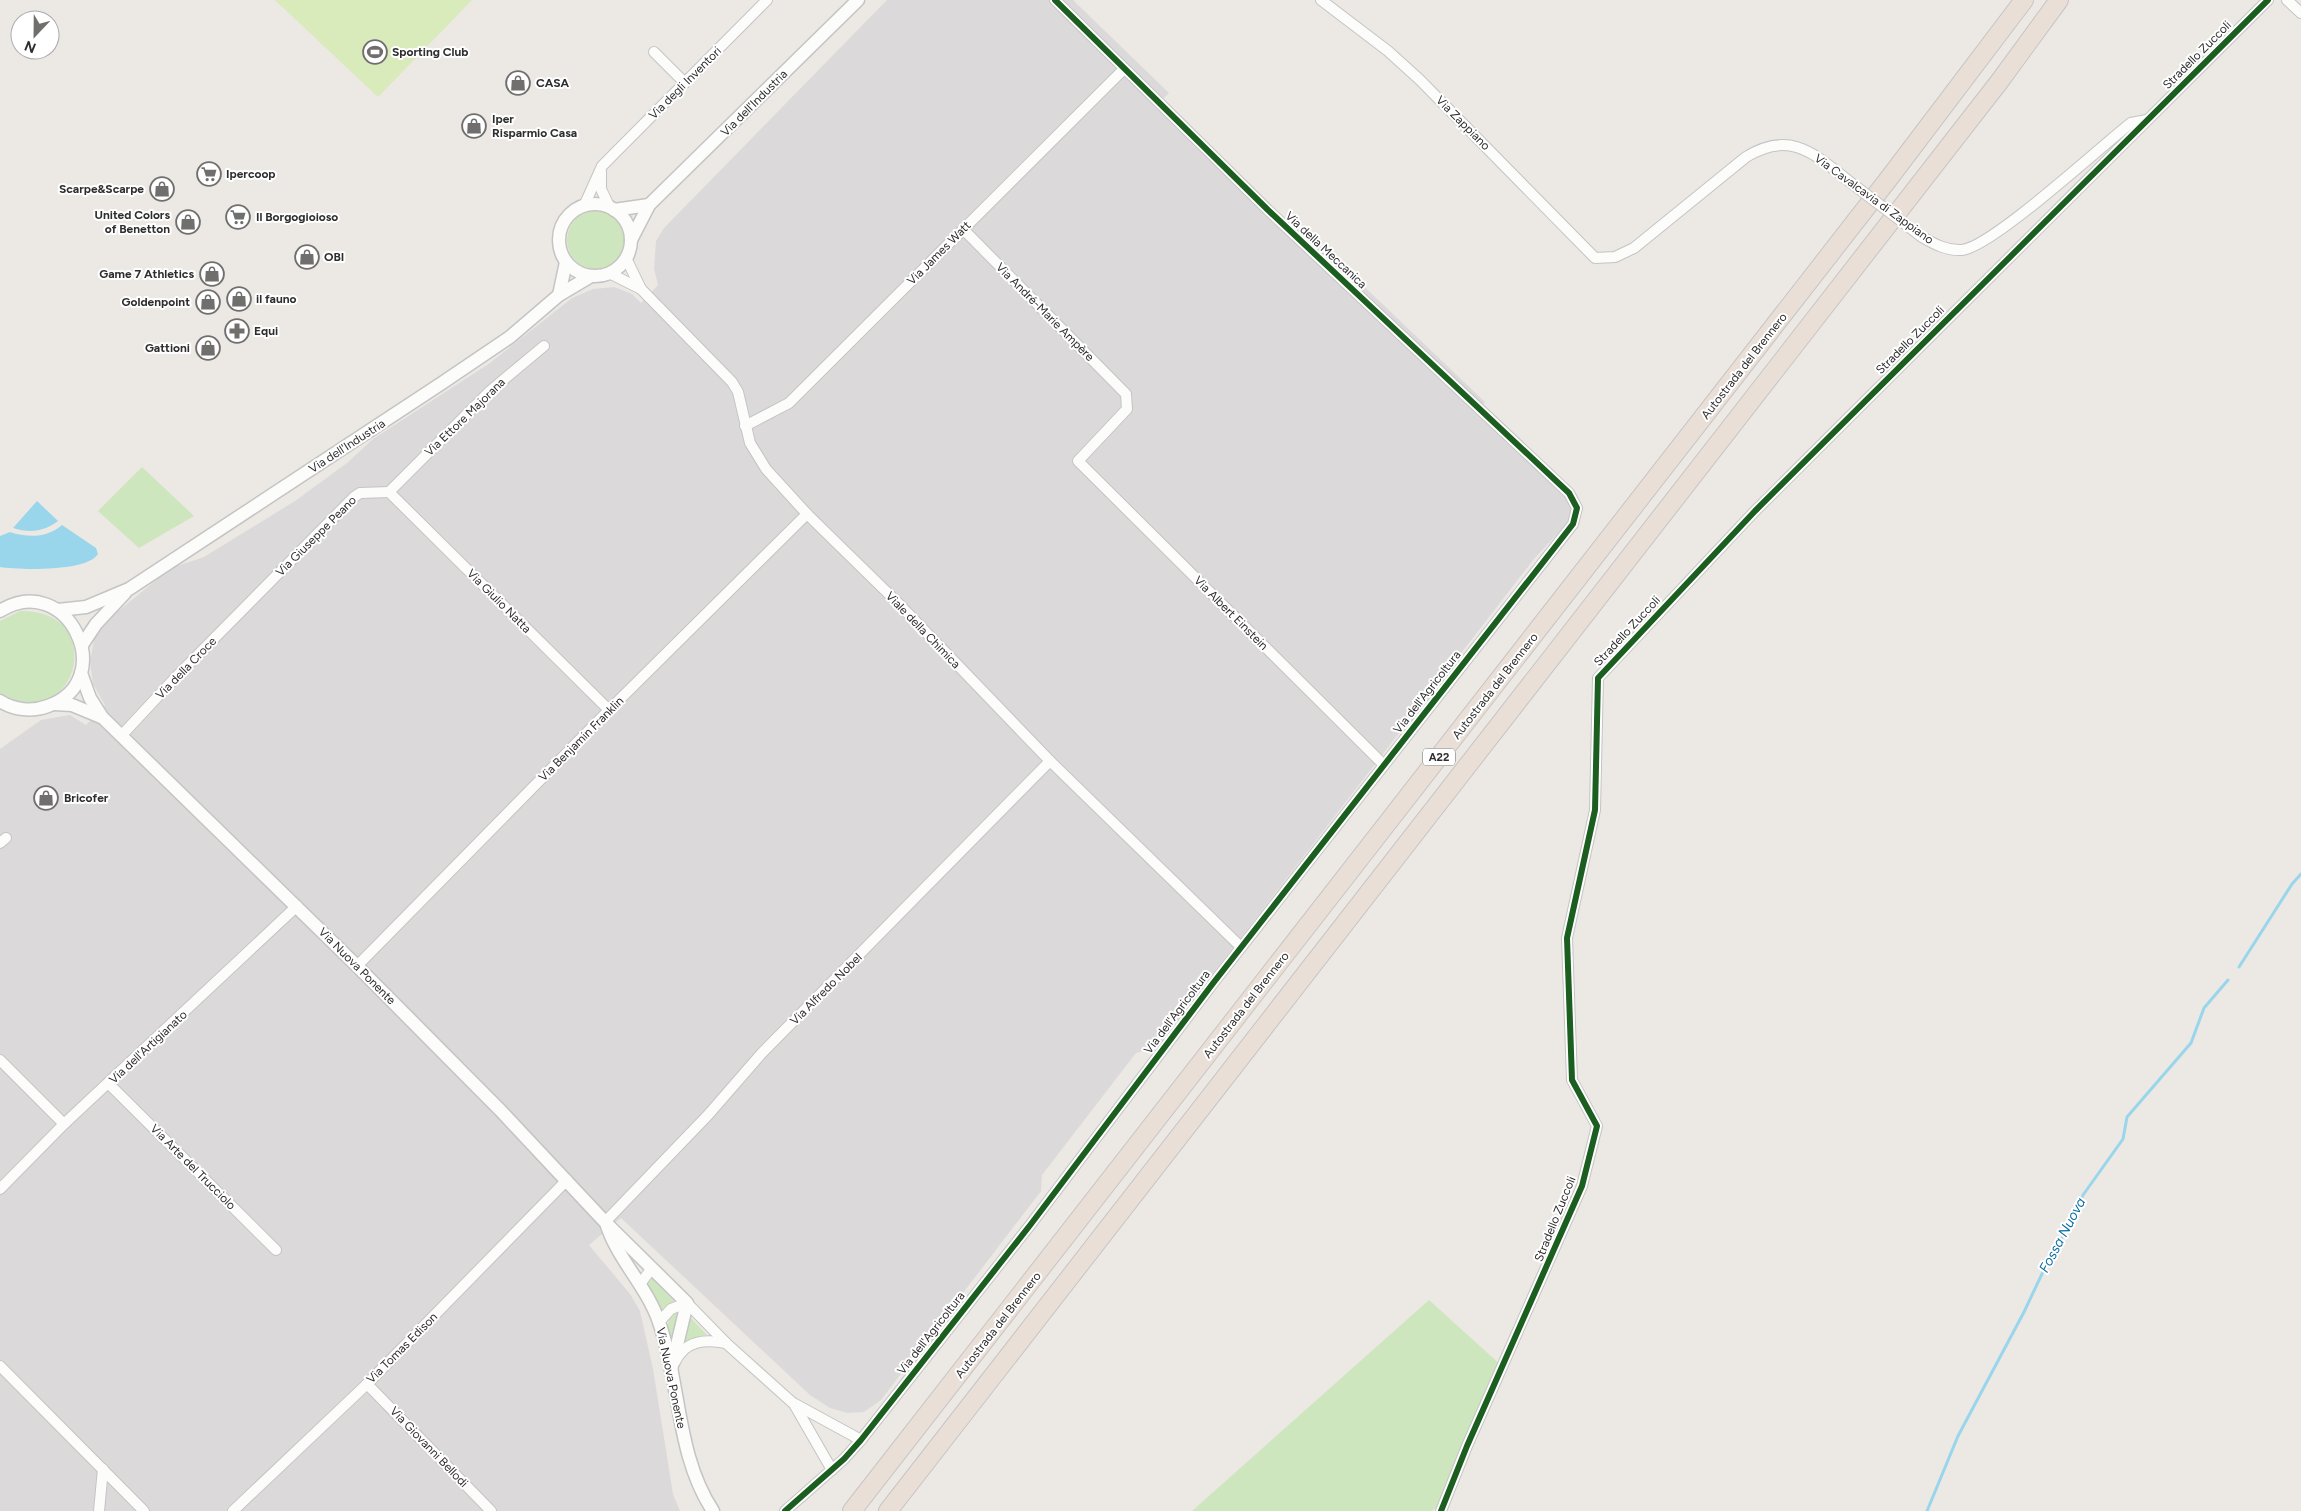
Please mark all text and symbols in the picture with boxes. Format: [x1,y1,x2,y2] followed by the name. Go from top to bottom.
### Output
[10,10,60,60] north arrow
[2160,18,2234,92] street label: Stradello Zuccoli
[22,37,39,56] text: N
[362,39,388,65] sports icon: Sporting Club
[646,44,724,122] street label: Via degli Inventori
[392,45,469,59] place label: Sporting Club
[718,67,790,139] street label: Via dell'Industria
[505,70,531,96] shop icon: CASA
[536,76,570,90] place label: CASA
[1433,93,1493,153] street label: Via Zappiano
[492,112,577,140] place label: Iper Risparmio Casa
[461,113,487,139] shop icon: Iper Risparmio Casa
[1812,151,1936,247] street label: Via Cavalcavia di Zappiano
[196,161,222,187] supermarket icon: Ipercoop
[226,167,276,181] place label: Ipercoop
[149,176,175,202] shop icon: Scarpe&Scarpe
[59,182,144,196] place label: Scarpe&Scarpe
[225,204,251,230] supermarket icon: Il Borgogioioso
[94,208,170,236] place label: United Colors of Benetton
[175,209,201,235] shop icon: United Colors of Benetton
[1282,209,1370,291] street label: Via della Meccanica
[256,210,338,224] place label: Il Borgogioioso
[904,218,974,288] street label: Via James Watt
[294,244,320,270] shop icon: OBI
[324,250,344,264] place label: OBI
[993,260,1097,364] street label: Via André-Marie Ampère
[199,261,225,287] shop icon: Game 7 Athletics
[99,267,194,281] place label: Game 7 Athletics
[226,286,252,312] shop icon: il fauno
[195,289,221,315] shop icon: Goldenpoint
[256,292,297,306] place label: il fauno
[122,295,190,309] place label: Goldenpoint
[1873,303,1947,377] street label: Stradello Zuccoli
[1698,310,1790,422] street label: Autostrada del Brennero
[224,318,250,344] pharmacy icon: Equi
[254,324,278,338] place label: Equi
[195,335,221,361] shop icon: Gattioni
[145,341,190,355] place label: Gattioni
[422,375,508,459] street label: Via Ettore Majorana
[306,416,388,476] street label: Via dell'Industria
[273,493,359,579] street label: Via Giuseppe Peano
[464,566,534,636] street label: Via Giulio Natta
[1191,573,1271,653] street label: Via Albert Einstein
[883,589,963,671] street label: Viale della Chimica
[1591,593,1663,669] street label: Stradello Zuccoli
[1449,630,1541,742] street label: Autostrada del Brennero
[153,634,219,702] street label: Via della Croce
[1390,648,1464,736] street label: Via dell'Agricoltura
[536,694,626,784] street label: Via Benjamin Franklin
[1423,749,1455,766] road number: A22
[33,785,59,811] shop icon: Bricofer
[64,791,109,805] place label: Bricofer
[316,925,399,1008] street label: Via Nuova Ponente
[1200,949,1292,1061] street label: Autostrada del Brennero
[787,950,865,1028] street label: Via Alfredo Nobel
[1141,967,1213,1057] street label: Via dell'Agricoltura
[106,1007,190,1087] street label: Via dell'Artigianato
[147,1121,239,1213] street label: Via Arte del Trucciolo
[1532,1174,1578,1264] street label: Stradello Zuccoli
[2036,1195,2089,1276] water label: Fossa Nuova
[952,1269,1044,1381] street label: Autostrada del Brennero
[894,1289,968,1377] street label: Via dell'Agricoltura
[364,1310,440,1386] street label: Via Tomas Edison
[653,1326,689,1430] street label: Via Nuova Ponente
[387,1404,471,1490] street label: Via Giovanni Bellodi

